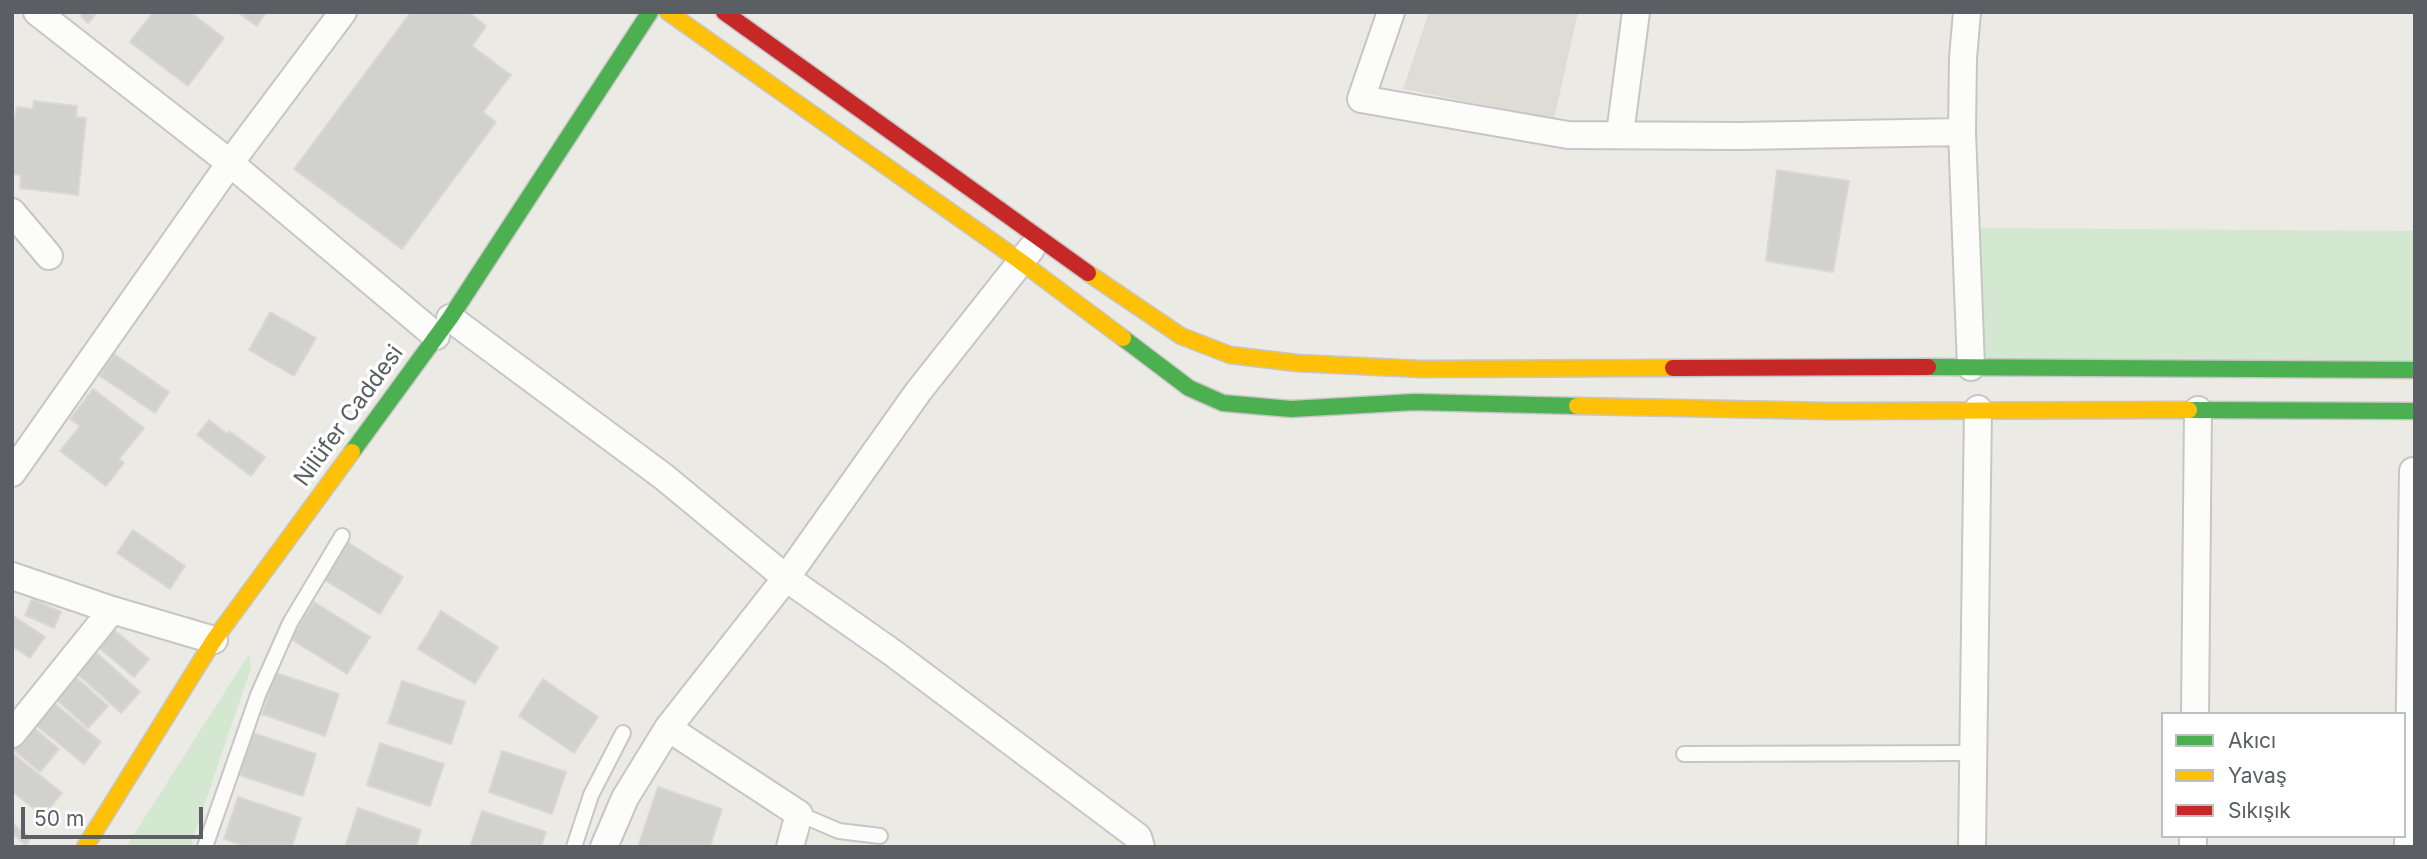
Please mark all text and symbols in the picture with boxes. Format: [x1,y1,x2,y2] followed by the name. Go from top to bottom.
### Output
[289,340,409,492] street label: Nilüfer Caddesi
[2161,712,2406,838] legend
[2228,728,2276,753] text: Akıcı
[2228,763,2287,788] text: Yavaş
[24,792,206,836] scale bar
[2228,798,2291,823] text: Sıkışık
[34,806,84,831] text: 50 m

